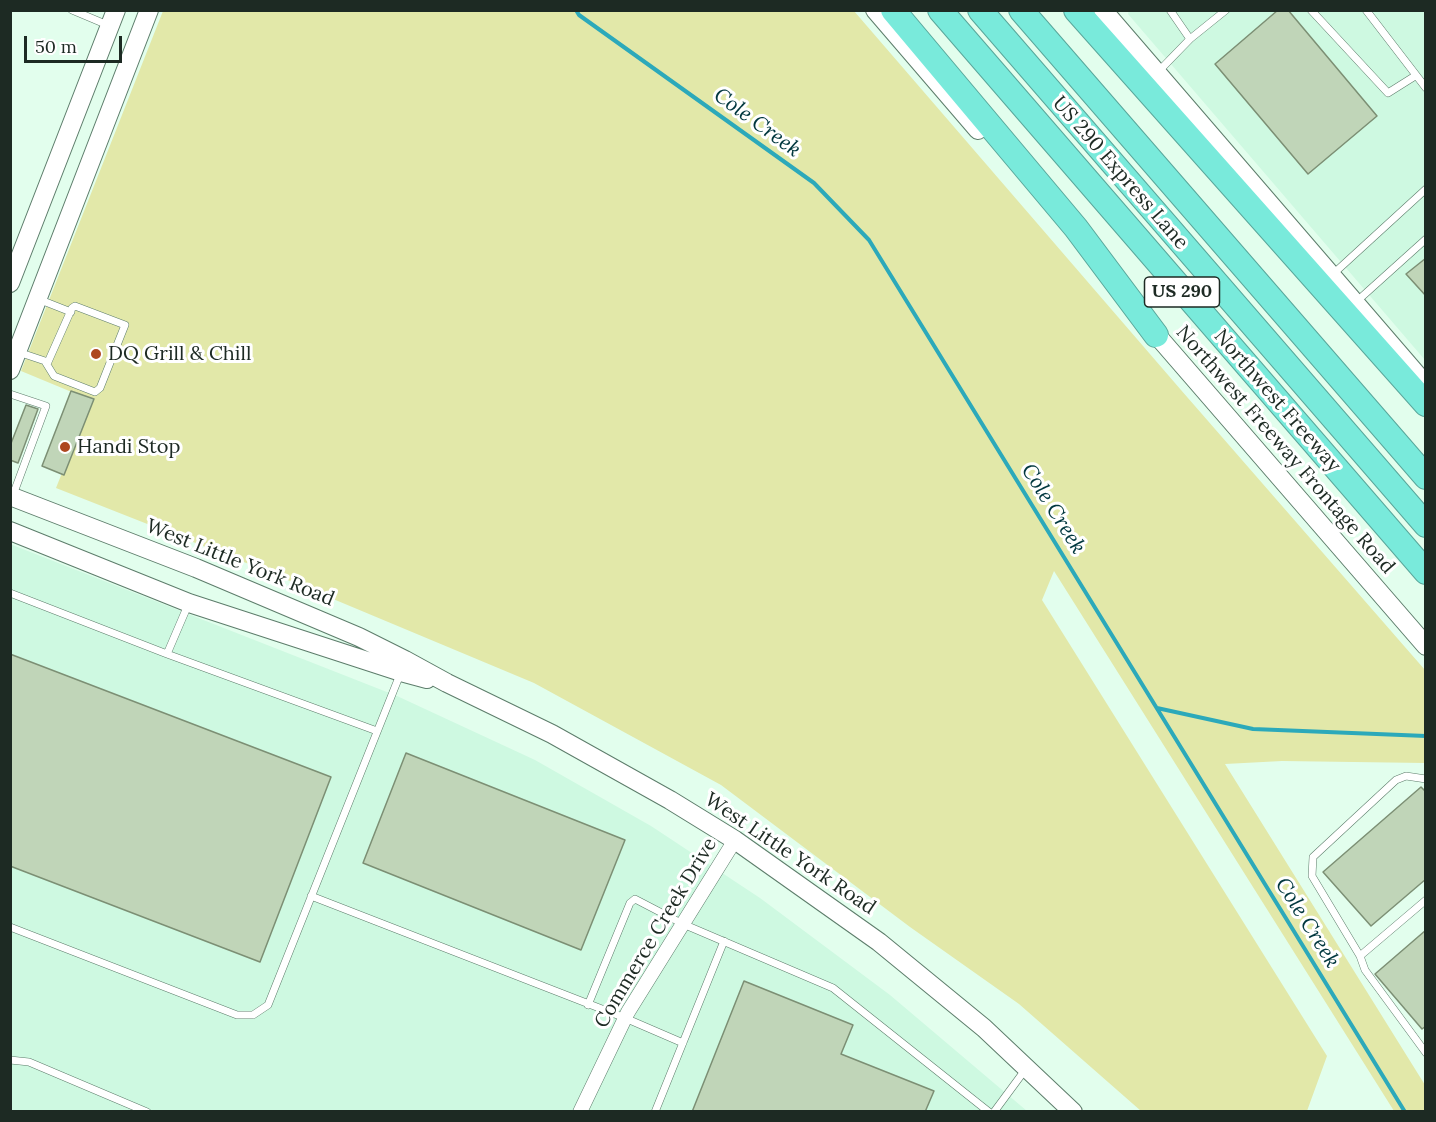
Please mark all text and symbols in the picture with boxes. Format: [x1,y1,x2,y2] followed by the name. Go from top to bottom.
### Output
[27,24,124,62] scale bar
[35,35,77,58] text: 50 m
[709,83,805,163] water label: Cole Creek
[1047,92,1193,254] street label: US 290 Express Lane
[1144,277,1220,307] road number: US 290
[1171,321,1399,579] street label: Northwest Freeway Frontage Road
[1208,325,1346,477] street label: Northwest Freeway
[108,342,251,366] place label: DQ Grill & Chill
[89,347,103,361] marker: DQ Grill & Chill
[77,435,180,459] place label: Handi Stop
[58,440,72,454] marker: Handi Stop
[1015,459,1091,559] water label: Cole Creek
[142,514,338,612] street label: West Little York Road
[700,788,880,920] street label: West Little York Road
[590,834,722,1032] street label: Commerce Creek Drive
[1269,873,1345,973] water label: Cole Creek

